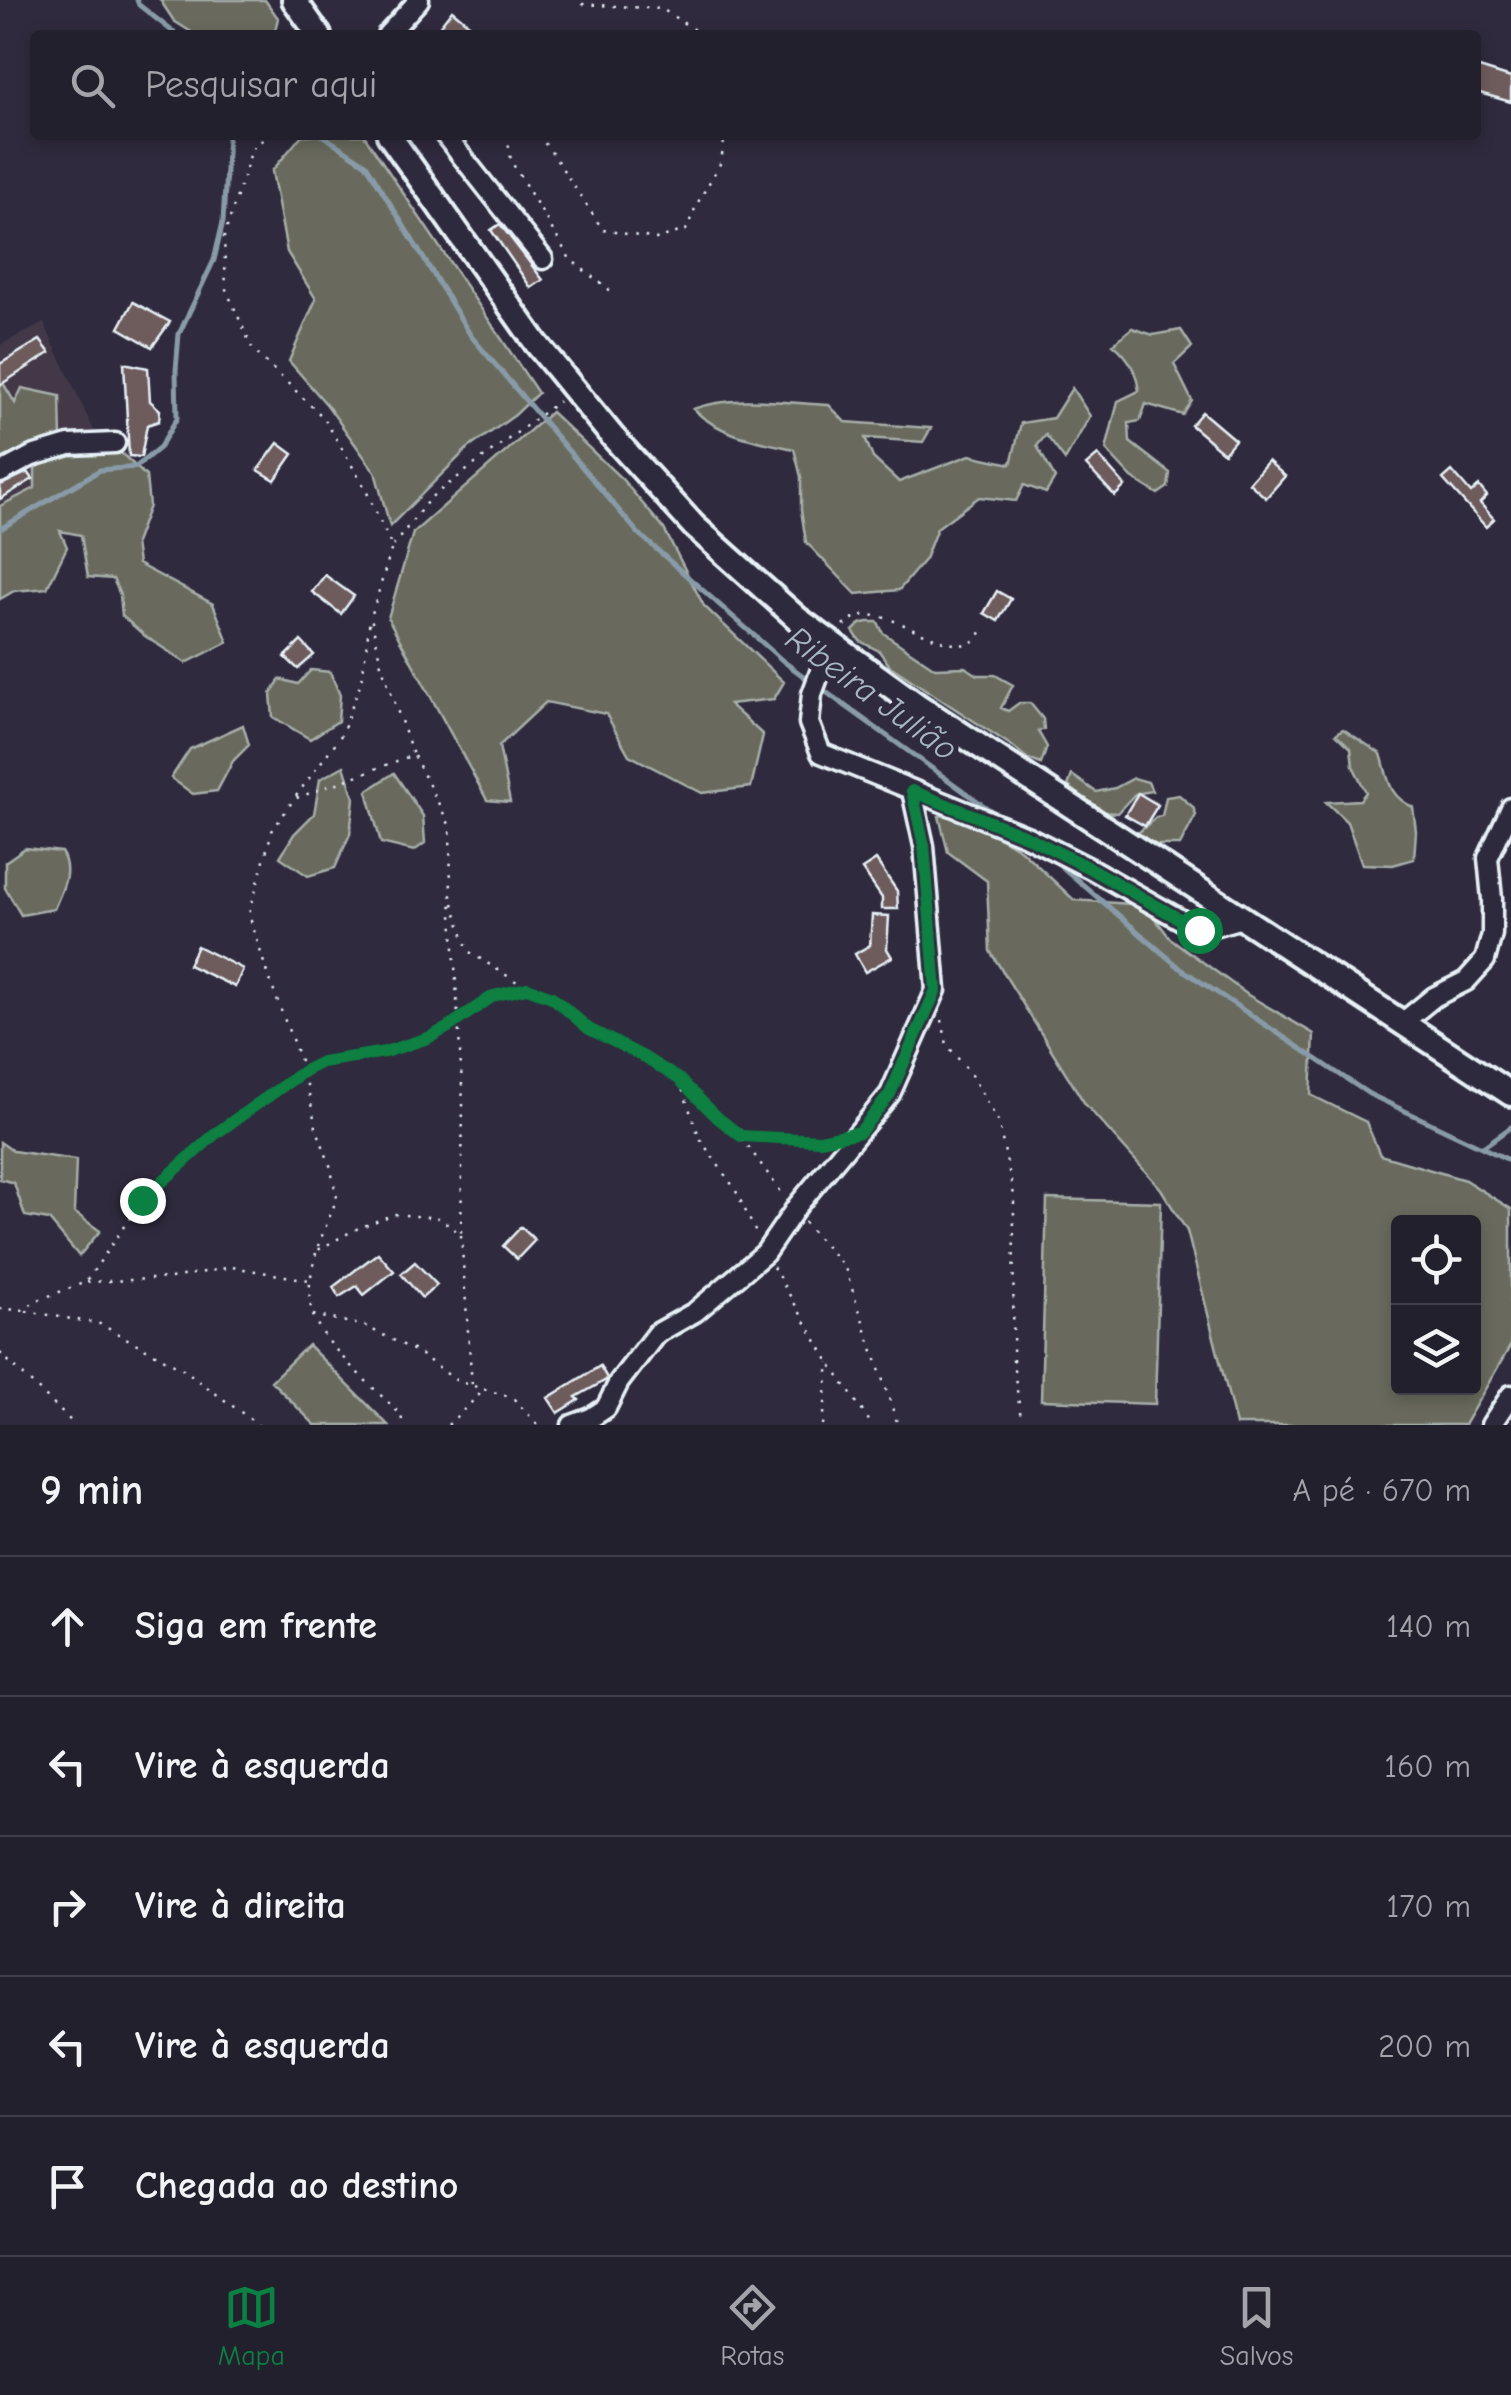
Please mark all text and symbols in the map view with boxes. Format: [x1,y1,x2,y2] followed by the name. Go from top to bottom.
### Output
[30,30,1481,140] search box
[65,58,120,113] icon: search
[145,63,377,107] text: Pesquisar aqui
[778,617,965,769] water label: Ribeira Julião
[1177,908,1223,954] route start
[120,1178,166,1224] route end
[1391,1215,1481,1395] map controls
[1391,1215,1481,1305] button: locate
[1391,1305,1481,1395] button: layers
[40,1466,143,1515] text: 9 min
[1293,1472,1471,1509] text: A pé · 670 m
[40,1599,95,1654] icon: ahead
[135,1604,377,1648] text: Siga em frente
[1386,1608,1471,1645] text: 140 m
[40,1739,95,1794] icon: left
[135,1744,390,1788] text: Vire à esquerda
[1384,1748,1471,1785] text: 160 m
[40,1879,95,1934] icon: right
[135,1884,346,1928] text: Vire à direita
[1387,1888,1471,1925] text: 170 m
[40,2019,95,2074] icon: left
[135,2024,390,2068] text: Vire à esquerda
[1378,2028,1471,2065] text: 200 m
[40,2159,95,2214] icon: arrive
[135,2164,458,2208] text: Chegada ao destino
[218,2280,285,2372] tab: Mapa
[720,2280,784,2372] tab: Rotas
[1220,2280,1293,2372] tab: Salvos

